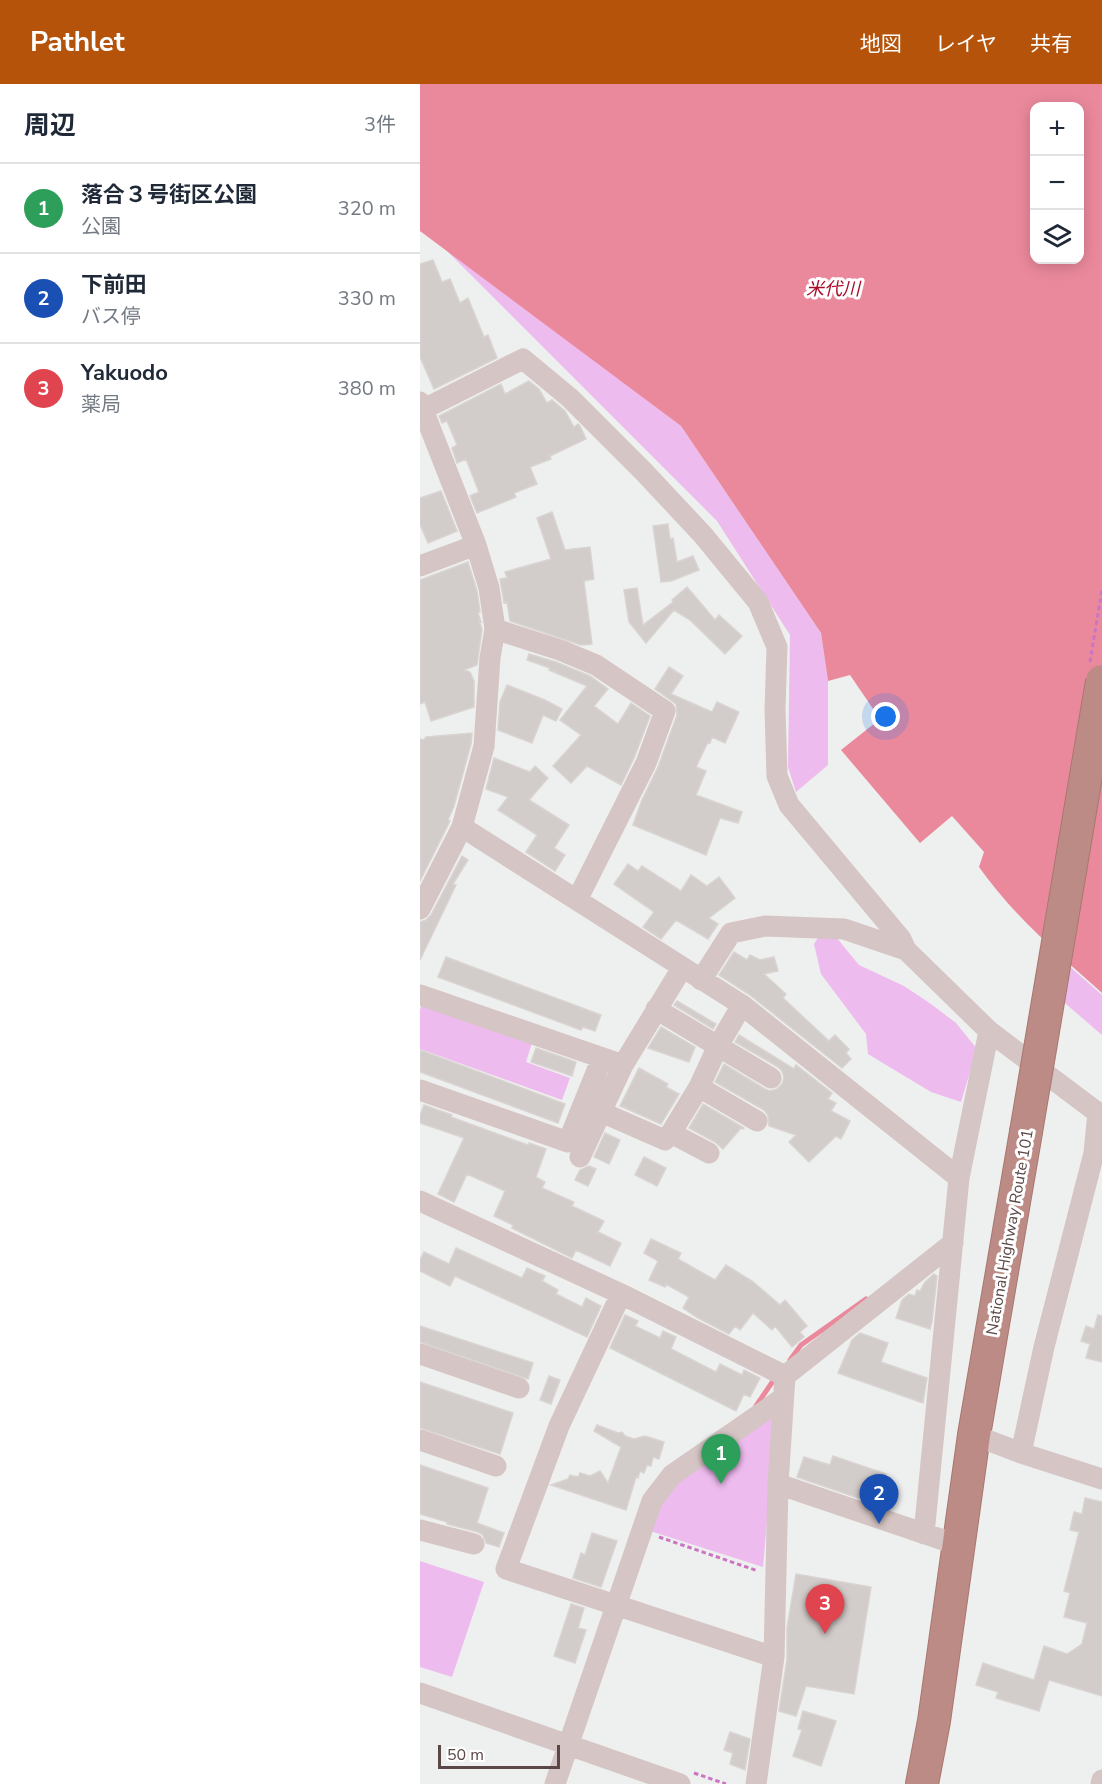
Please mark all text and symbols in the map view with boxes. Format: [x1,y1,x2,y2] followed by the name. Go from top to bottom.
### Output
[30,23,125,61] text: Pathlet
[860,30,902,58] text: 地図
[935,30,997,58] text: レイヤ
[1030,30,1072,58] text: 共有
[1030,102,1084,264] map controls
[1030,102,1084,156] button: +
[24,108,76,143] text: 周辺
[364,111,396,138] text: 3件
[1030,156,1084,210] button: −
[81,180,257,210] text: 落合３号街区公園
[38,195,50,222] text: 1
[338,195,396,222] text: 320 m
[1030,210,1084,264] button: layers
[81,213,121,240] text: 公園
[81,270,147,300] text: 下前田
[806,277,862,301] water label: 米代川
[38,285,50,312] text: 2
[338,285,396,312] text: 330 m
[81,303,141,330] text: バス停
[81,358,168,388] text: Yakuodo
[38,375,50,402] text: 3
[338,375,396,402] text: 380 m
[81,391,121,418] text: 薬局
[871,702,900,731] your location
[981,1128,1039,1337] street label: National Highway Route 101
[702,1434,740,1484] pin: 1
[860,1474,898,1524] pin: 2
[806,1584,844,1634] pin: 3
[438,1742,560,1770] scale bar
[447,1744,484,1766] text: 50 m

